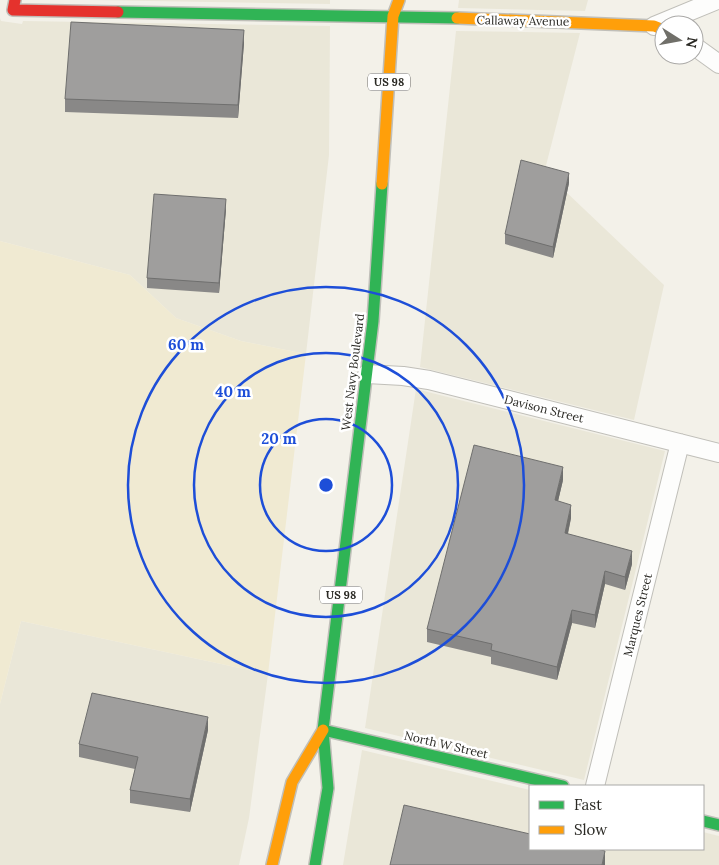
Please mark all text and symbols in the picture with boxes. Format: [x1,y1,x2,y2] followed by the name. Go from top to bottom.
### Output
[476,12,570,29] street label: Callaway Avenue
[654,15,704,65] north arrow
[682,35,702,50] text: N
[368,74,410,90] road number: US 98
[338,313,367,431] street label: West Navy Boulevard
[168,335,204,354] text: 60 m
[215,382,251,401] text: 40 m
[503,391,586,426] street label: Davison Street
[261,429,297,448] text: 20 m
[317,476,335,494] centre of rings
[620,571,655,658] street label: Marques Street
[320,586,362,604] road number: US 98
[403,728,490,762] street label: North W Street
[529,785,704,850] legend
[574,795,602,814] text: Fast
[574,820,607,839] text: Slow

